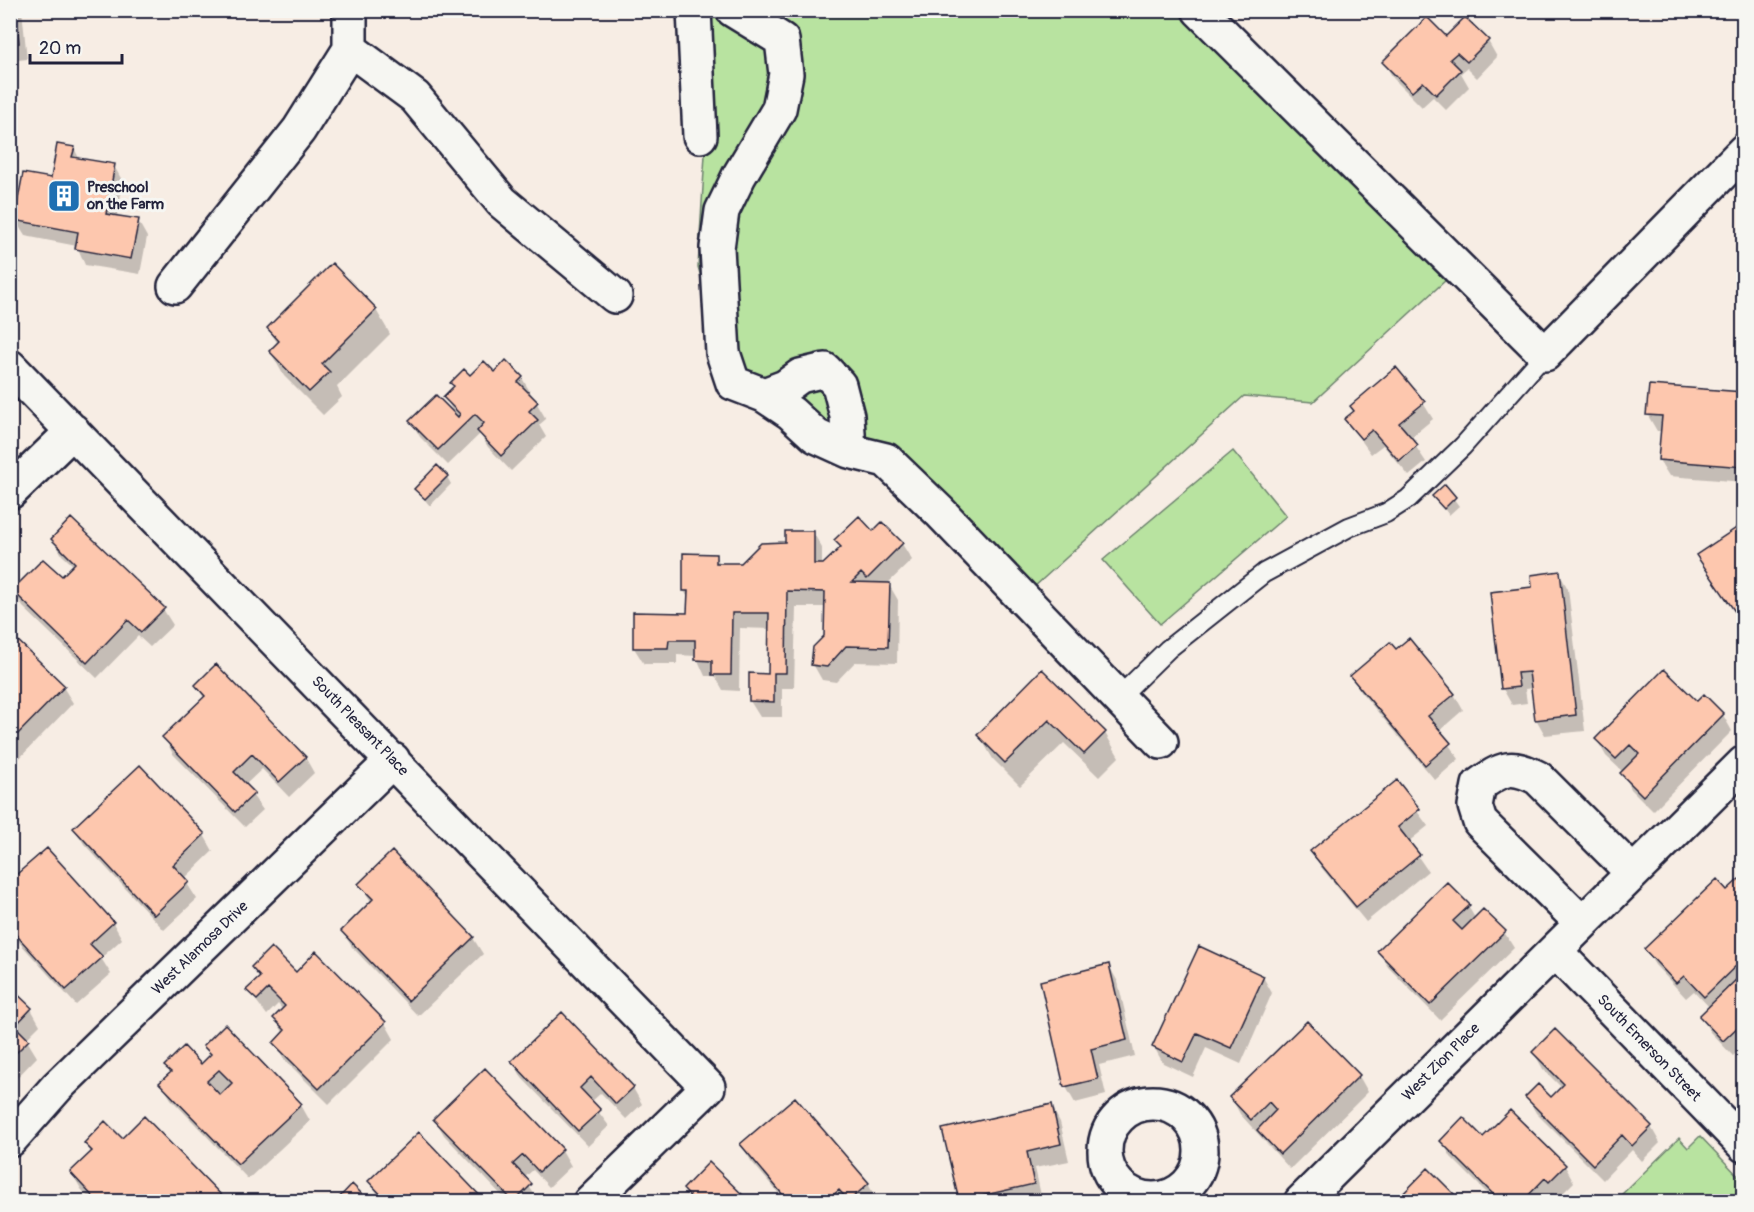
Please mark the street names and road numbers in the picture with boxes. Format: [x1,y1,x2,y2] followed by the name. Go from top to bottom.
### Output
[307,672,413,780] street label: South Pleasant Place
[148,897,253,999] street label: West Alamosa Drive
[1593,990,1706,1106] street label: South Emerson Street
[1398,1019,1484,1105] street label: West Zion Place

